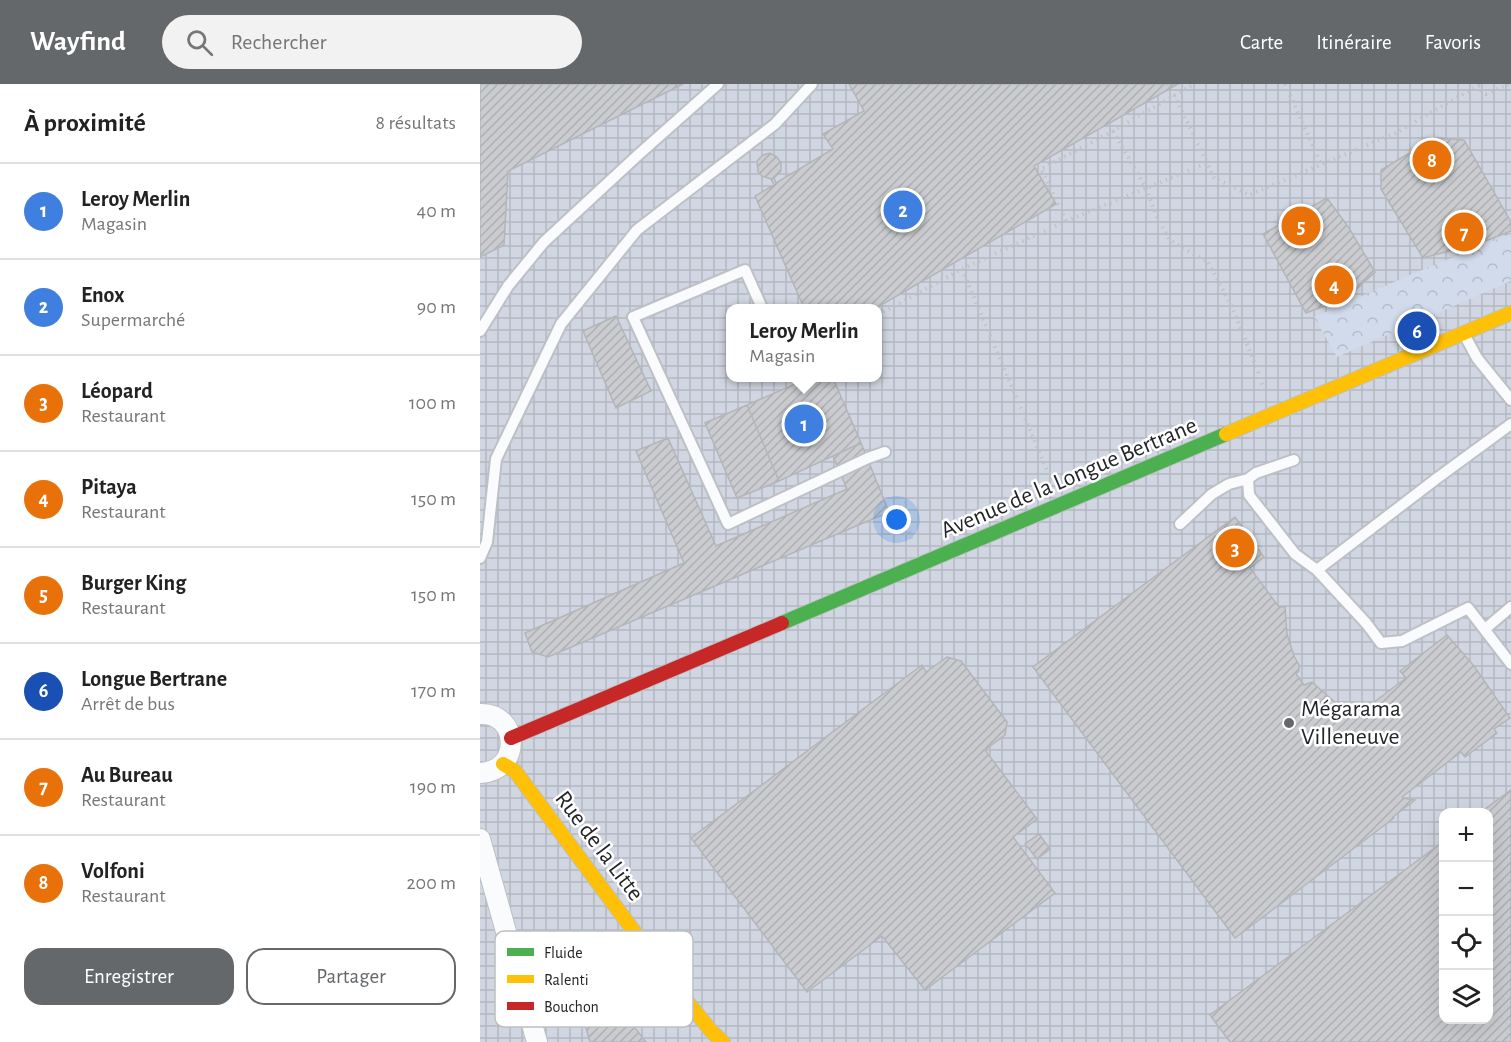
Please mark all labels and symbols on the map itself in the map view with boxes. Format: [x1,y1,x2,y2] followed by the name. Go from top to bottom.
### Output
[1412,138,1452,182] pin: 8
[884,188,922,232] pin: 2
[1282,204,1320,248] pin: 5
[1444,210,1484,254] pin: 7
[1314,262,1354,308] pin: 4
[1398,308,1436,354] pin: 6
[784,402,824,446] pin: 1
[937,413,1201,543] street label: Avenue de la Longue Bertrane
[882,505,911,534] your location
[1216,526,1254,570] pin: 3
[1301,697,1401,749] place label: Mégarama Villeneuve
[1282,716,1296,730] marker: Mégarama Villeneuve
[550,787,648,905] street label: Rue de la Litte
[495,931,693,1027] legend
[544,945,583,961] text: Fluide
[544,972,589,988] text: Ralenti
[544,999,599,1015] text: Bouchon

